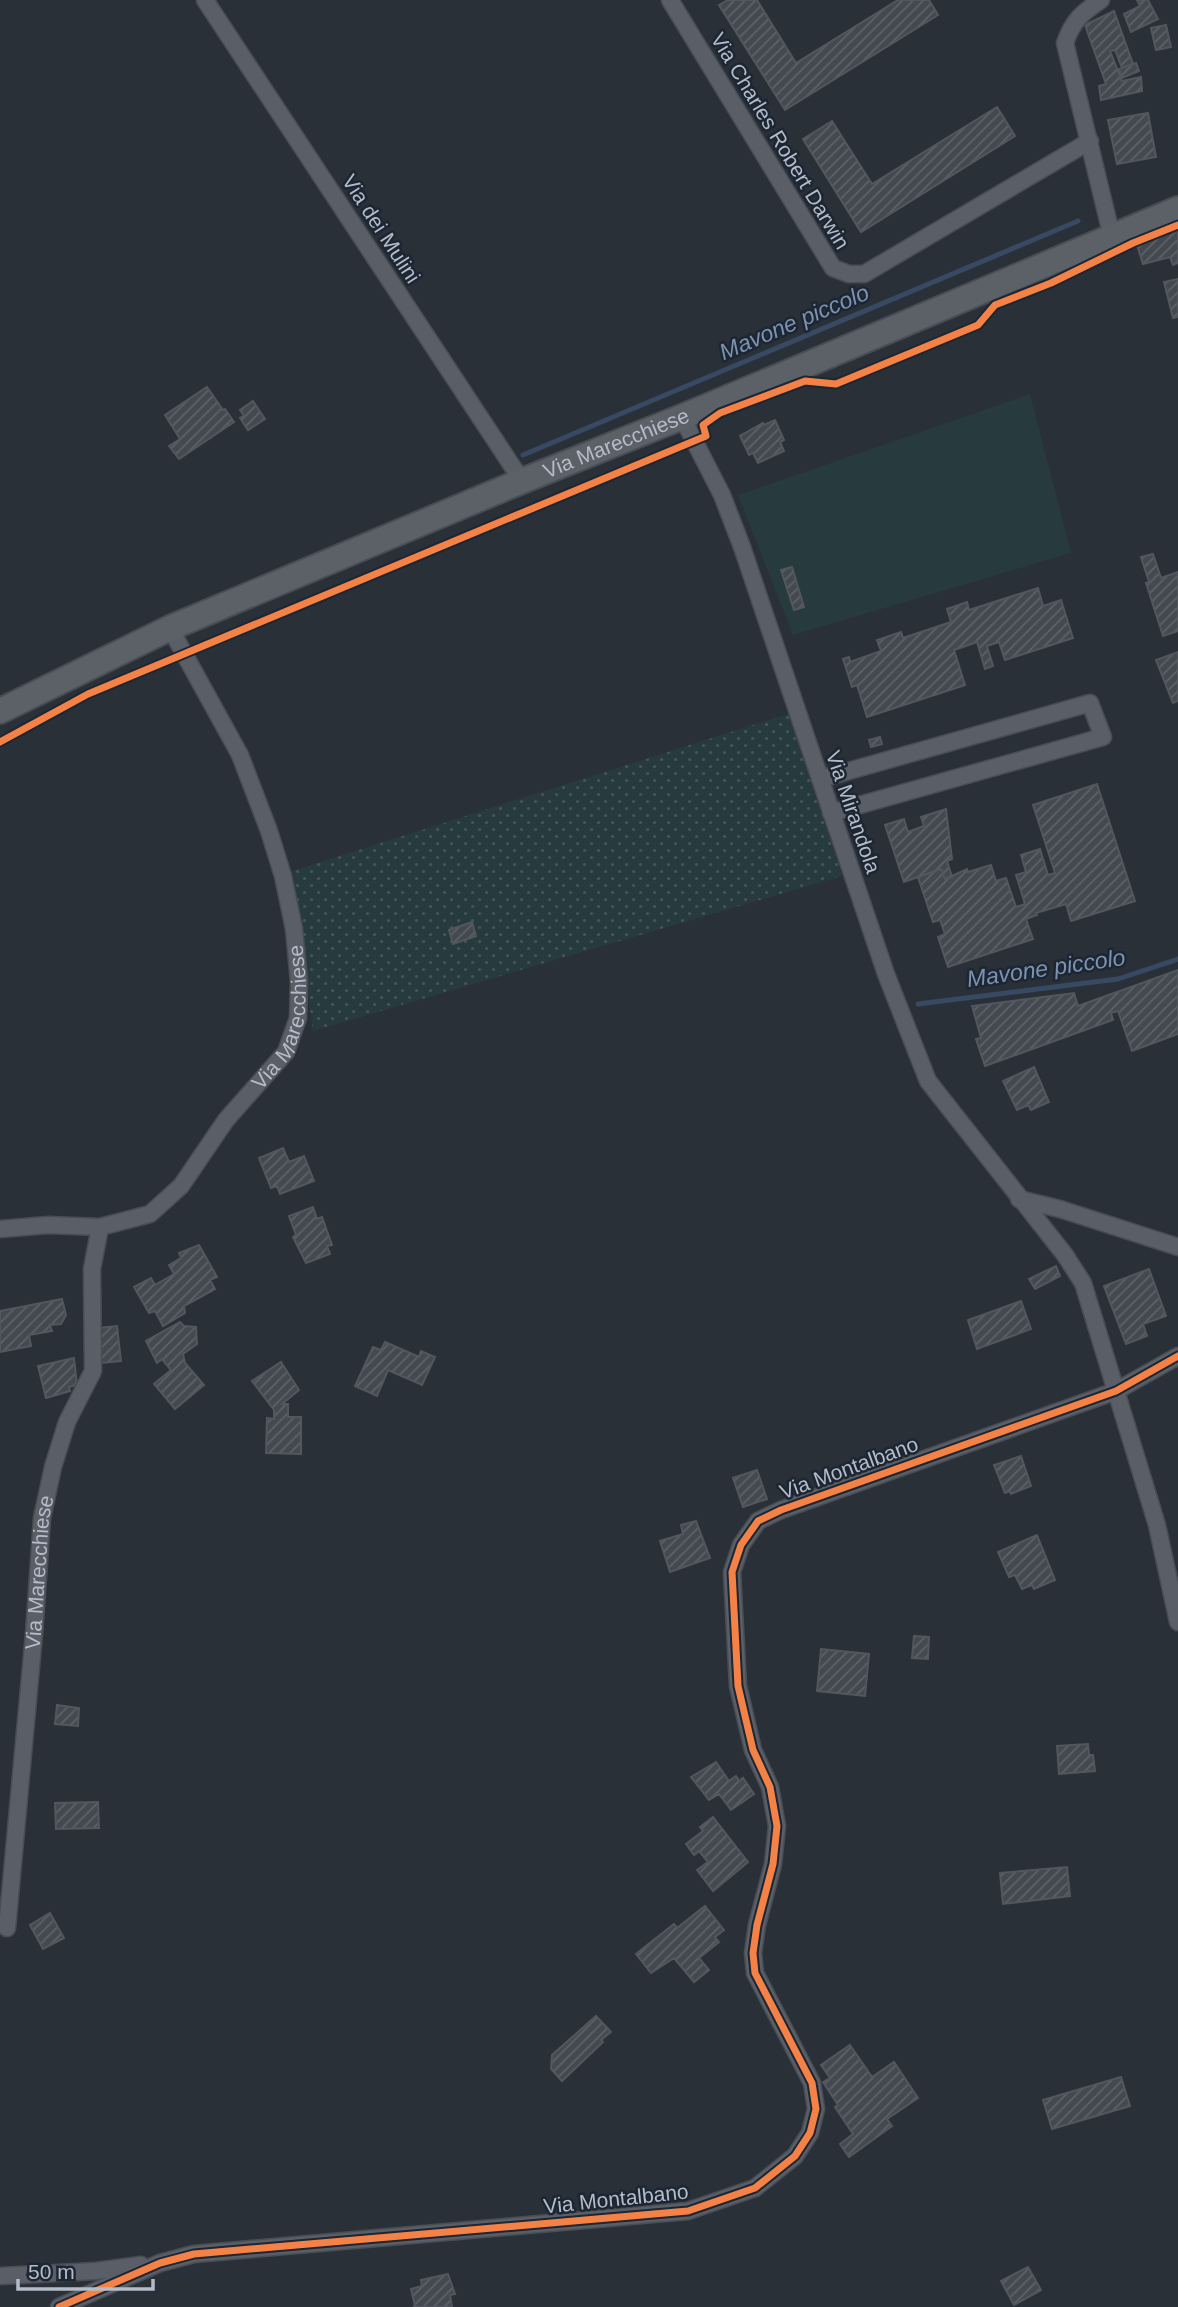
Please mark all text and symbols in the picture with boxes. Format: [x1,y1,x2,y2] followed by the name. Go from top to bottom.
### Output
[707,28,854,253] street label: Via Charles Robert Darwin
[338,170,425,287] street label: Via dei Mulini
[715,279,873,365] water label: Mavone piccolo
[540,403,692,482] street label: Via Marecchiese
[822,748,885,876] street label: Via Mirandola
[247,944,310,1094] street label: Via Marecchiese
[965,944,1127,992] water label: Mavone piccolo
[777,1432,921,1503] street label: Via Montalbano
[21,1493,58,1651] street label: Via Marecchiese
[542,2179,690,2218] street label: Via Montalbano
[18,2248,152,2292] scale bar
[28,2260,75,2283] text: 50 m

